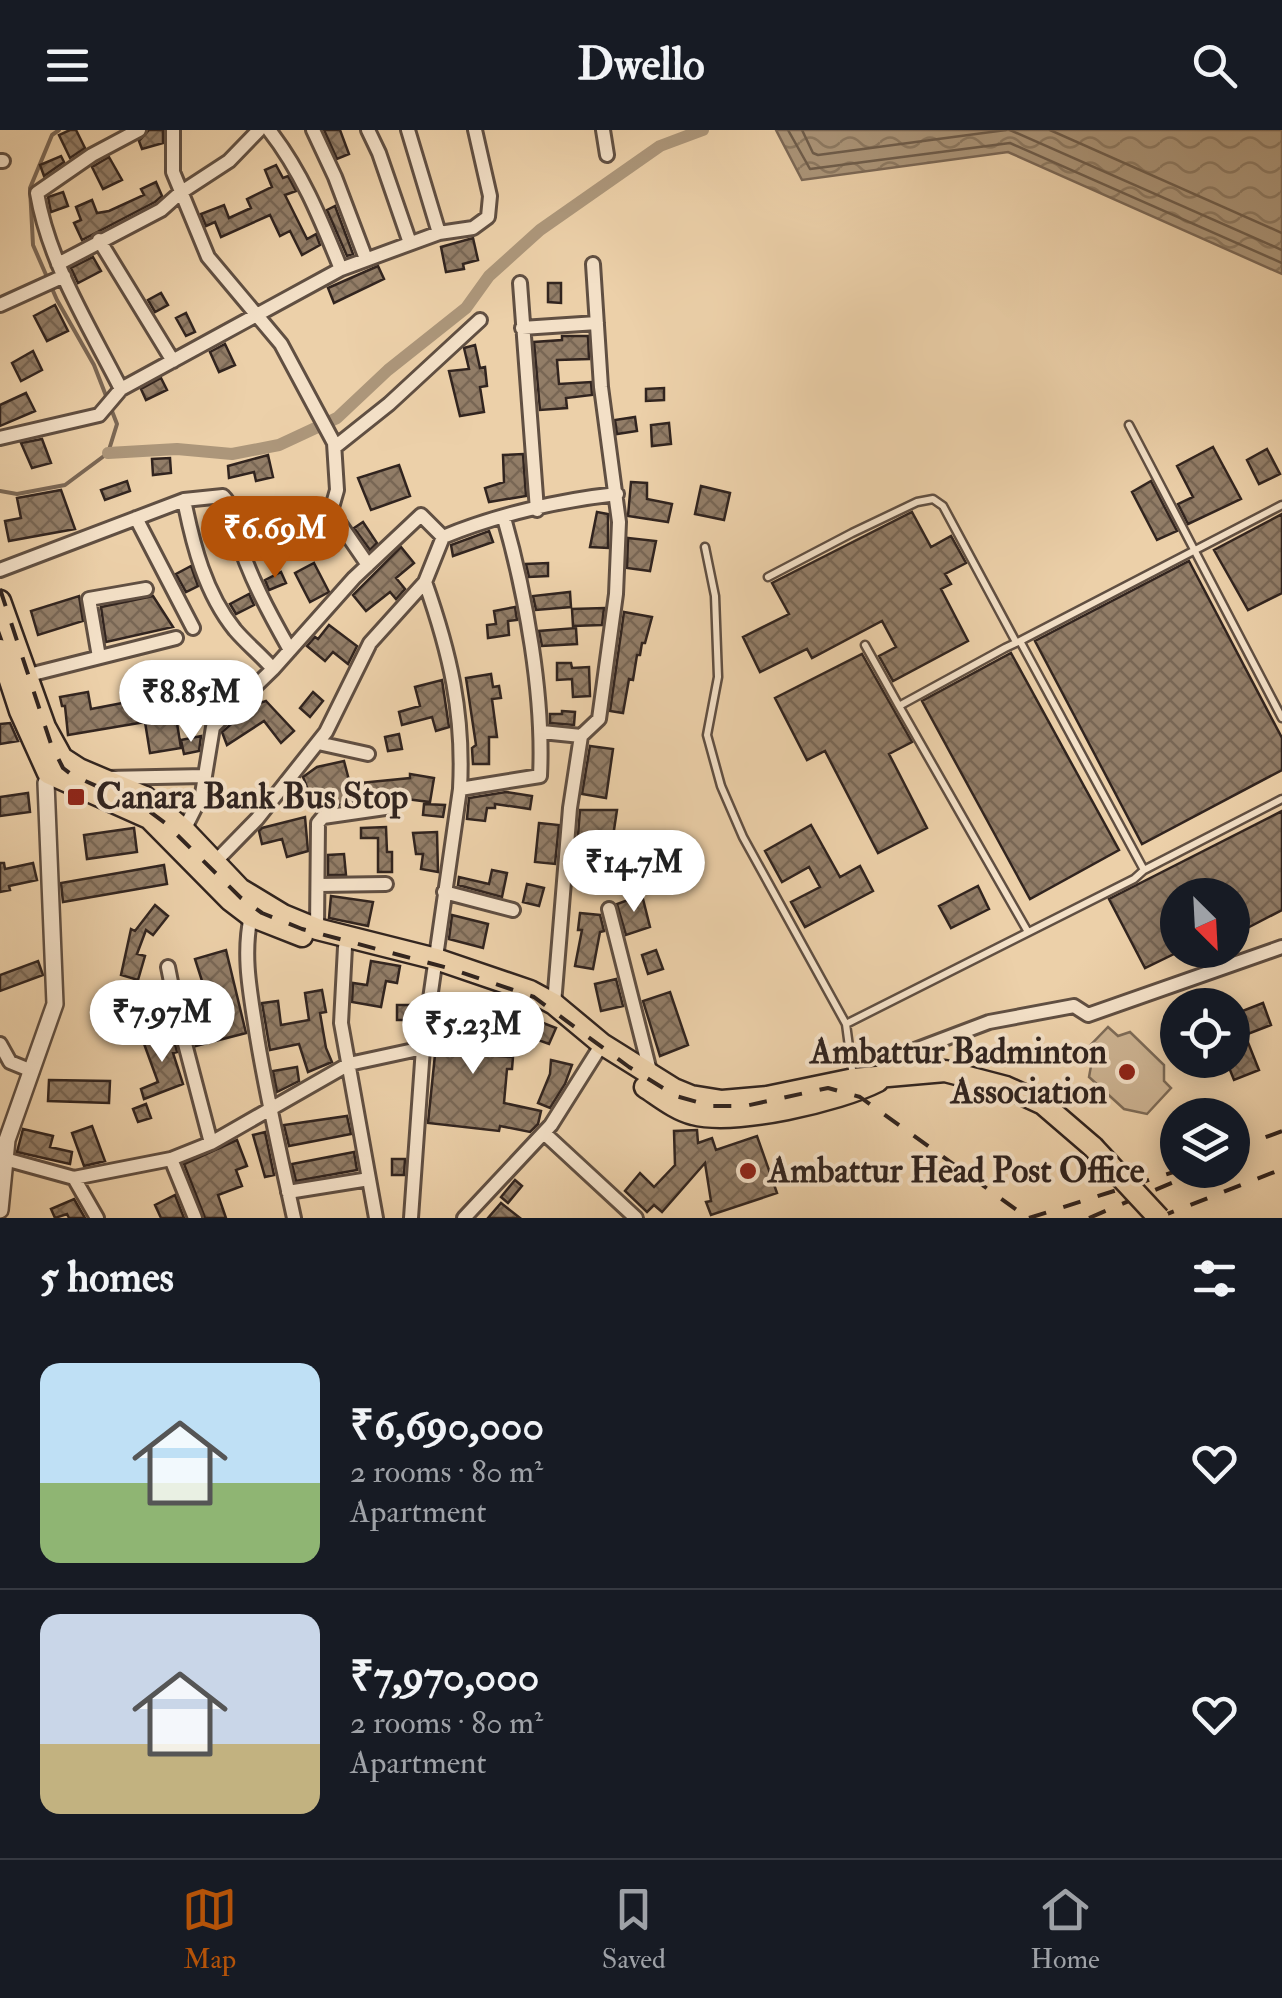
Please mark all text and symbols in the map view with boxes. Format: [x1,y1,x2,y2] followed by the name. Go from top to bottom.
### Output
[577,37,705,93] text: Dwello
[40,38,95,93] icon: menu
[1187,38,1242,93] icon: search
[194,496,356,581] pin: ₹6.69M
[223,508,327,548] text: ₹6.69M
[110,660,272,745] pin: ₹8.85M
[141,672,241,712] text: ₹8.85M
[96,775,409,819] place label: Canara Bank Bus Stop
[65,786,87,808] marker: Canara Bank Bus Stop
[553,830,715,915] pin: ₹14.7M
[585,842,683,882] text: ₹14.7M
[1160,878,1250,968] north arrow
[1160,878,1250,1188] map controls
[81,980,243,1065] pin: ₹7.97M
[1160,988,1250,1078] button: locate
[112,992,212,1032] text: ₹7.97M
[392,992,554,1077] pin: ₹5.23M
[424,1004,522,1044] text: ₹5.23M
[808,1030,1107,1114] place label: Ambattur Badminton Association
[1116,1061,1138,1083] marker: Ambattur Badminton Association
[1160,1098,1250,1188] button: layers
[766,1149,1145,1193] place label: Ambattur Head Post Office
[737,1160,759,1182] marker: Ambattur Head Post Office
[1187,1251,1242,1306] icon: filters
[40,1252,174,1304] text: 5 homes
[350,1400,544,1452] text: ₹6,690,000
[120,1403,240,1523] icon: home
[1187,1436,1242,1491] icon: heart
[350,1452,543,1492] text: 2 rooms · 80 m²
[350,1492,487,1532] text: Apartment
[350,1651,539,1703] text: ₹7,970,000
[120,1654,240,1774] icon: home
[1187,1687,1242,1742] icon: heart
[350,1703,543,1743] text: 2 rooms · 80 m²
[350,1743,487,1783] text: Apartment
[182,1882,237,1977] tab: Map
[602,1882,666,1977] tab: Saved
[1030,1882,1100,1977] tab: Home

